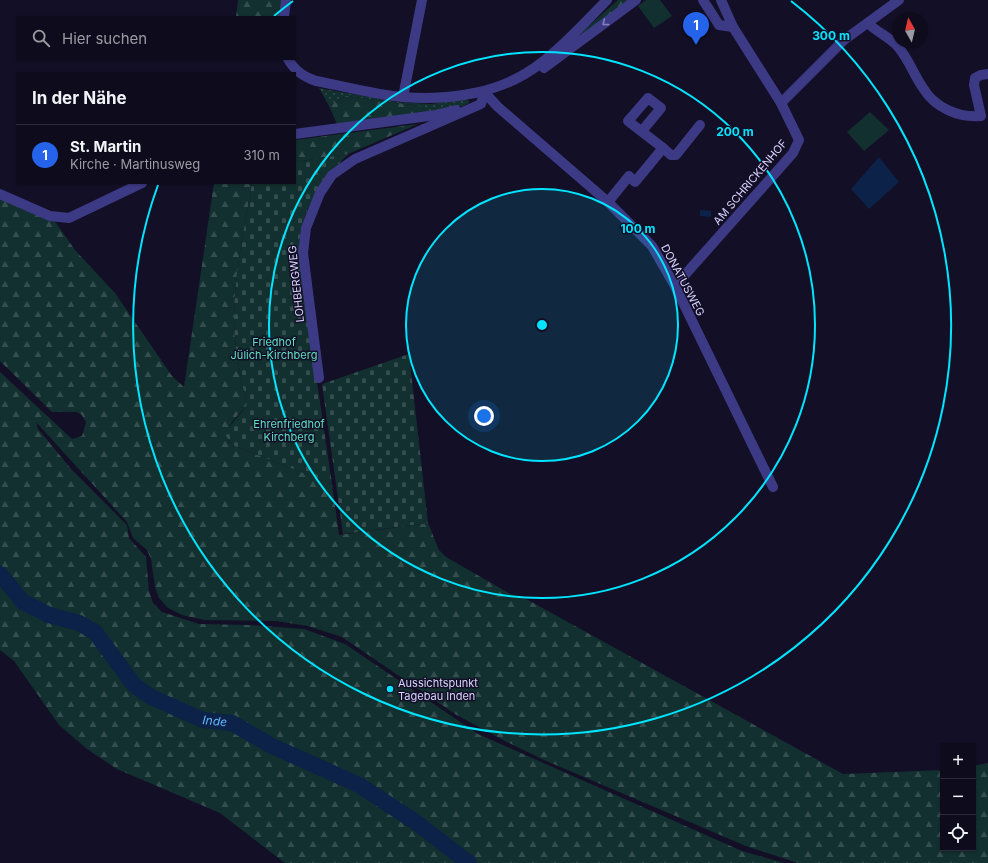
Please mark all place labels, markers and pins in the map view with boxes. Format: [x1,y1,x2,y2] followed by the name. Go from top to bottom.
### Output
[683,12,709,45] pin: 1
[535,318,549,332] centre of rings
[398,676,478,703] place label: Aussichtspunkt Tagebau Inden
[385,684,395,694] marker: Aussichtspunkt Tagebau Inden

